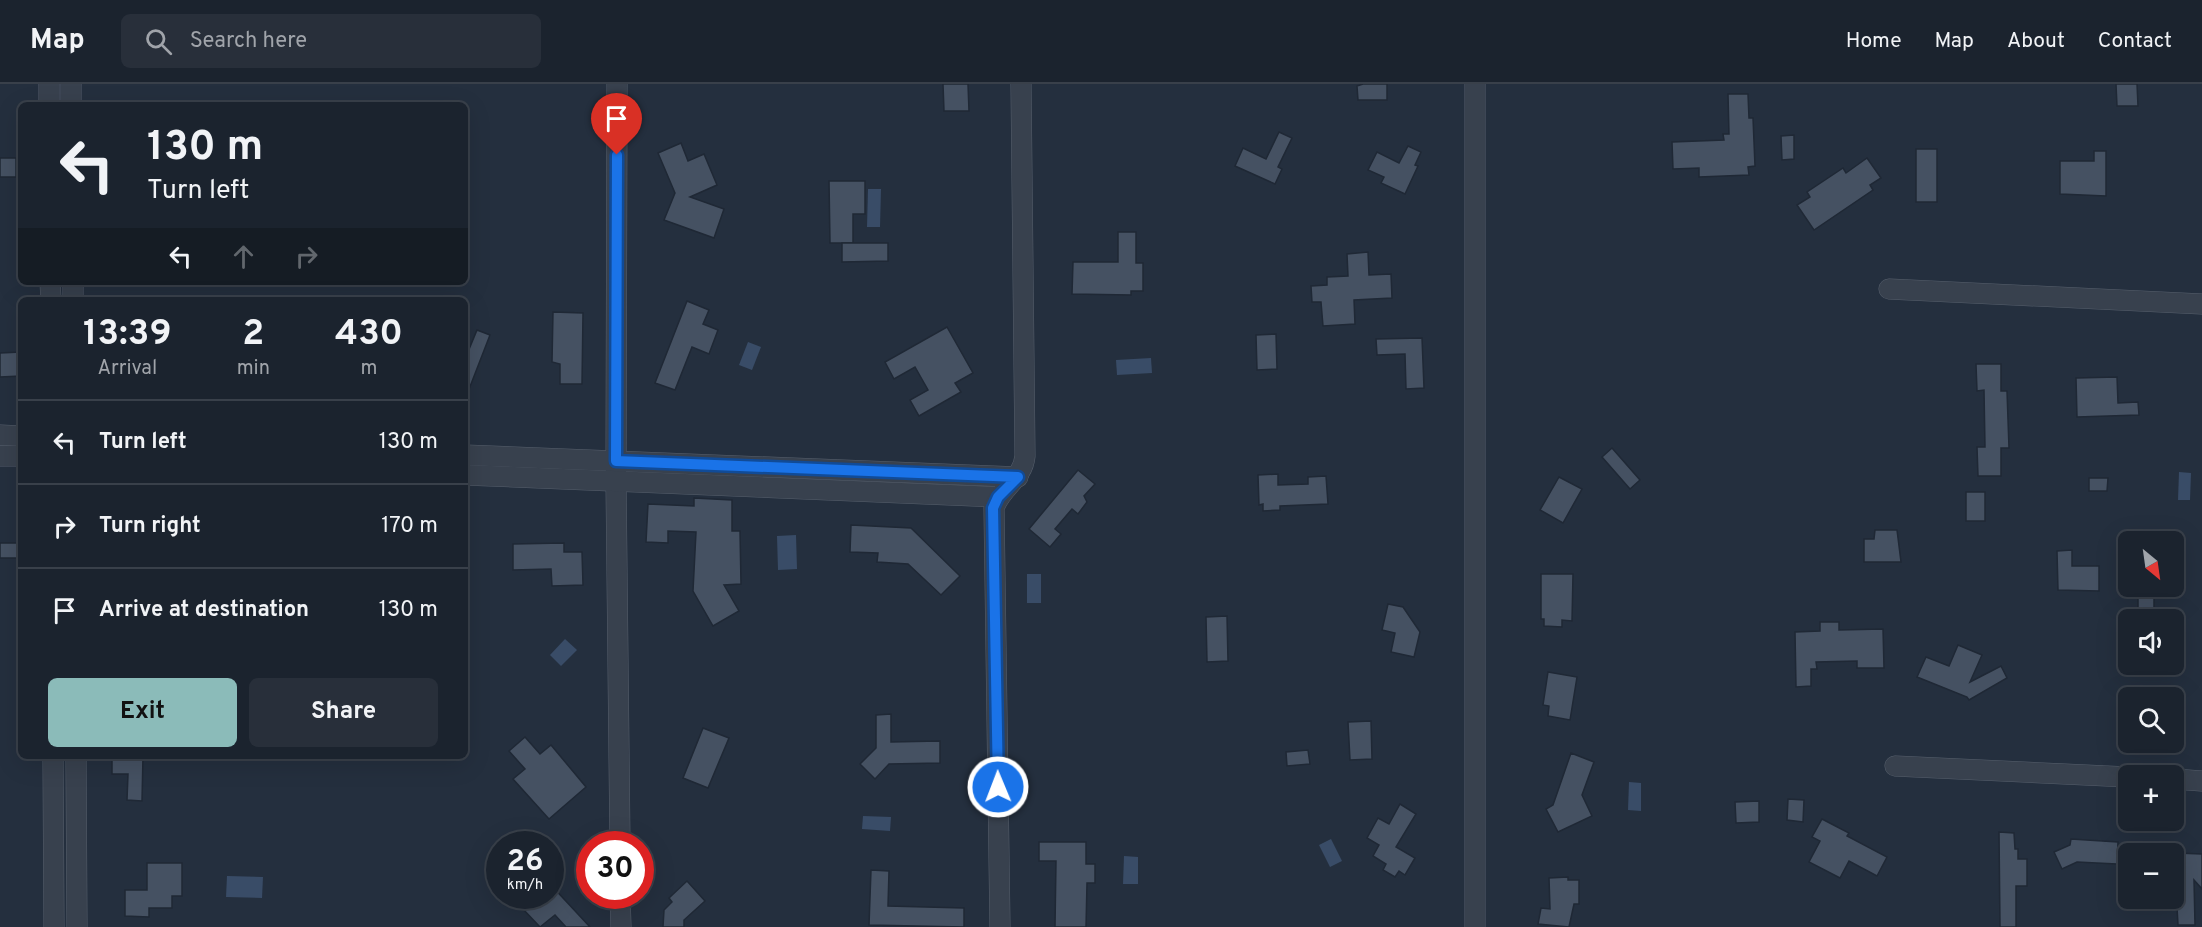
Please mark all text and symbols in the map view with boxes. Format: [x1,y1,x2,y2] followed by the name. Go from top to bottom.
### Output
[121,14,541,68] search box
[30,23,85,59] text: Map
[142,25,175,58] icon: search
[190,28,307,55] text: Search here
[1846,28,1902,55] text: Home
[1935,28,1974,55] text: Map
[2007,28,2065,55] text: About
[2098,28,2172,55] text: Contact
[591,93,642,155] pin
[600,102,633,135] icon: arrive
[147,122,263,175] text: 130 m
[48,126,126,204] icon: left
[147,174,249,208] text: Turn left
[164,240,197,273] icon: left
[227,240,260,273] icon: ahead
[290,240,323,273] icon: right
[83,312,172,358] text: 13:39
[242,312,264,358] text: 2
[335,312,403,358] text: 430
[98,356,157,382] text: Arrival
[237,356,270,382] text: min
[360,356,377,382] text: m
[48,426,81,459] icon: left
[99,429,187,456] text: Turn left
[379,429,438,456] text: 130 m
[48,510,81,543] icon: right
[99,513,201,540] text: Turn right
[381,513,438,540] text: 170 m
[2118,531,2184,597] north arrow
[2118,531,2184,909] map controls
[48,594,81,627] icon: arrive
[99,597,309,624] text: Arrive at destination
[379,597,438,624] text: 130 m
[2118,609,2184,675] button: sound
[48,678,237,747] button: Exit
[249,678,438,747] button: Share
[2118,687,2184,753] button: search
[966,755,1030,819] position arrow
[2118,765,2184,831] button: +
[576,831,654,909] speed limit sign: 30
[2118,843,2184,909] button: −
[507,844,543,881] text: 26
[507,876,543,895] text: km/h

